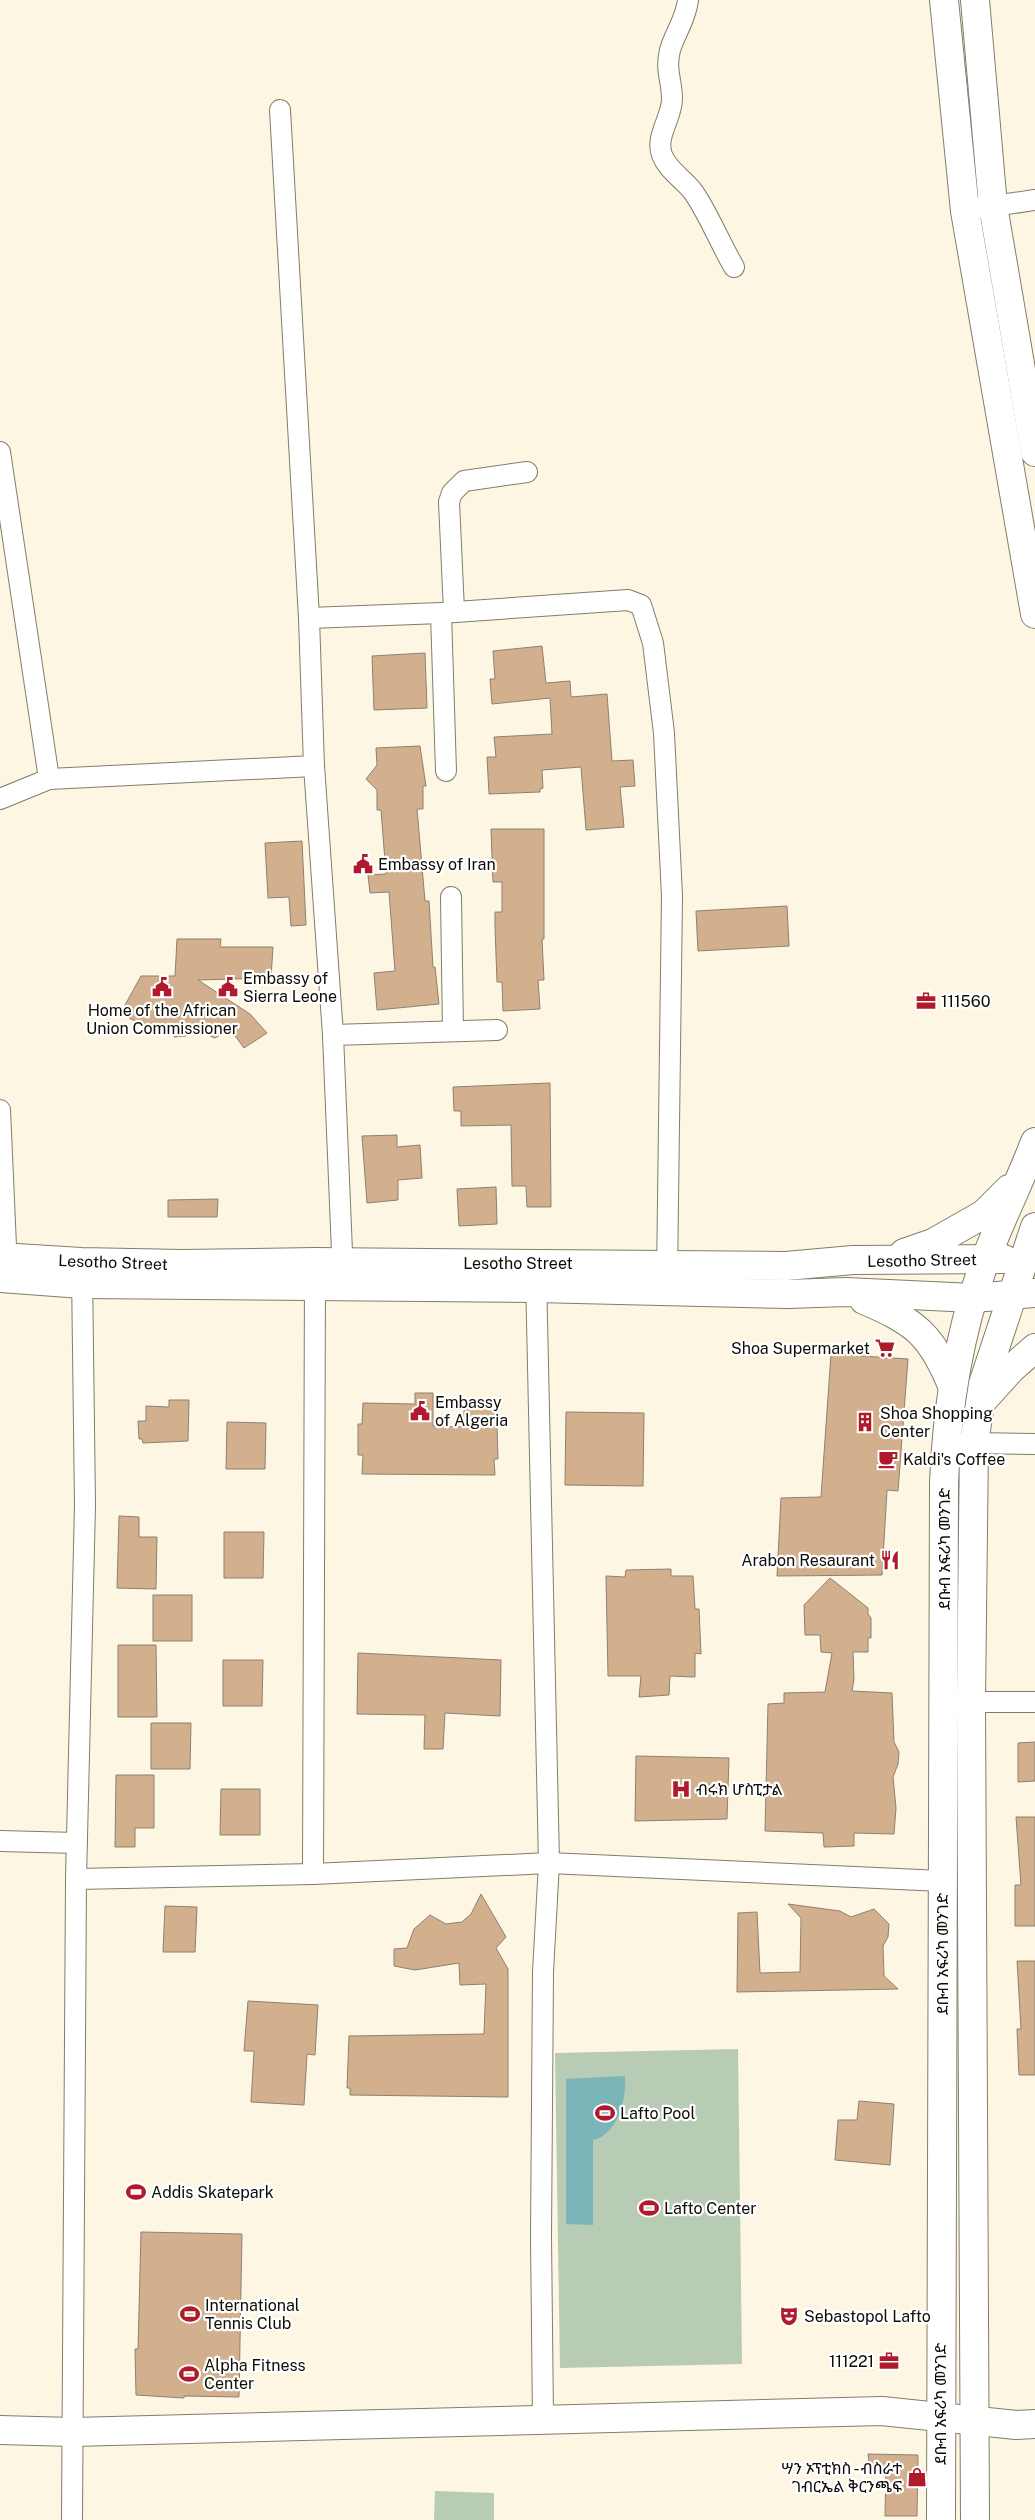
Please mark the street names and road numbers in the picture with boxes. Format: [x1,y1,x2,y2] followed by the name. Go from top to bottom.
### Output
[867,1250,977,1271] street label: Lesotho Street
[58,1251,168,1274] street label: Lesotho Street
[463,1254,573,1273] street label: Lesotho Street
[935,1487,954,1610] street label: ደቡብ አፍሪካ መንገድ
[933,1892,952,2015] street label: ደቡብ አፍሪካ መንገድ
[931,2342,950,2465] street label: ደቡብ አፍሪካ መንገድ

